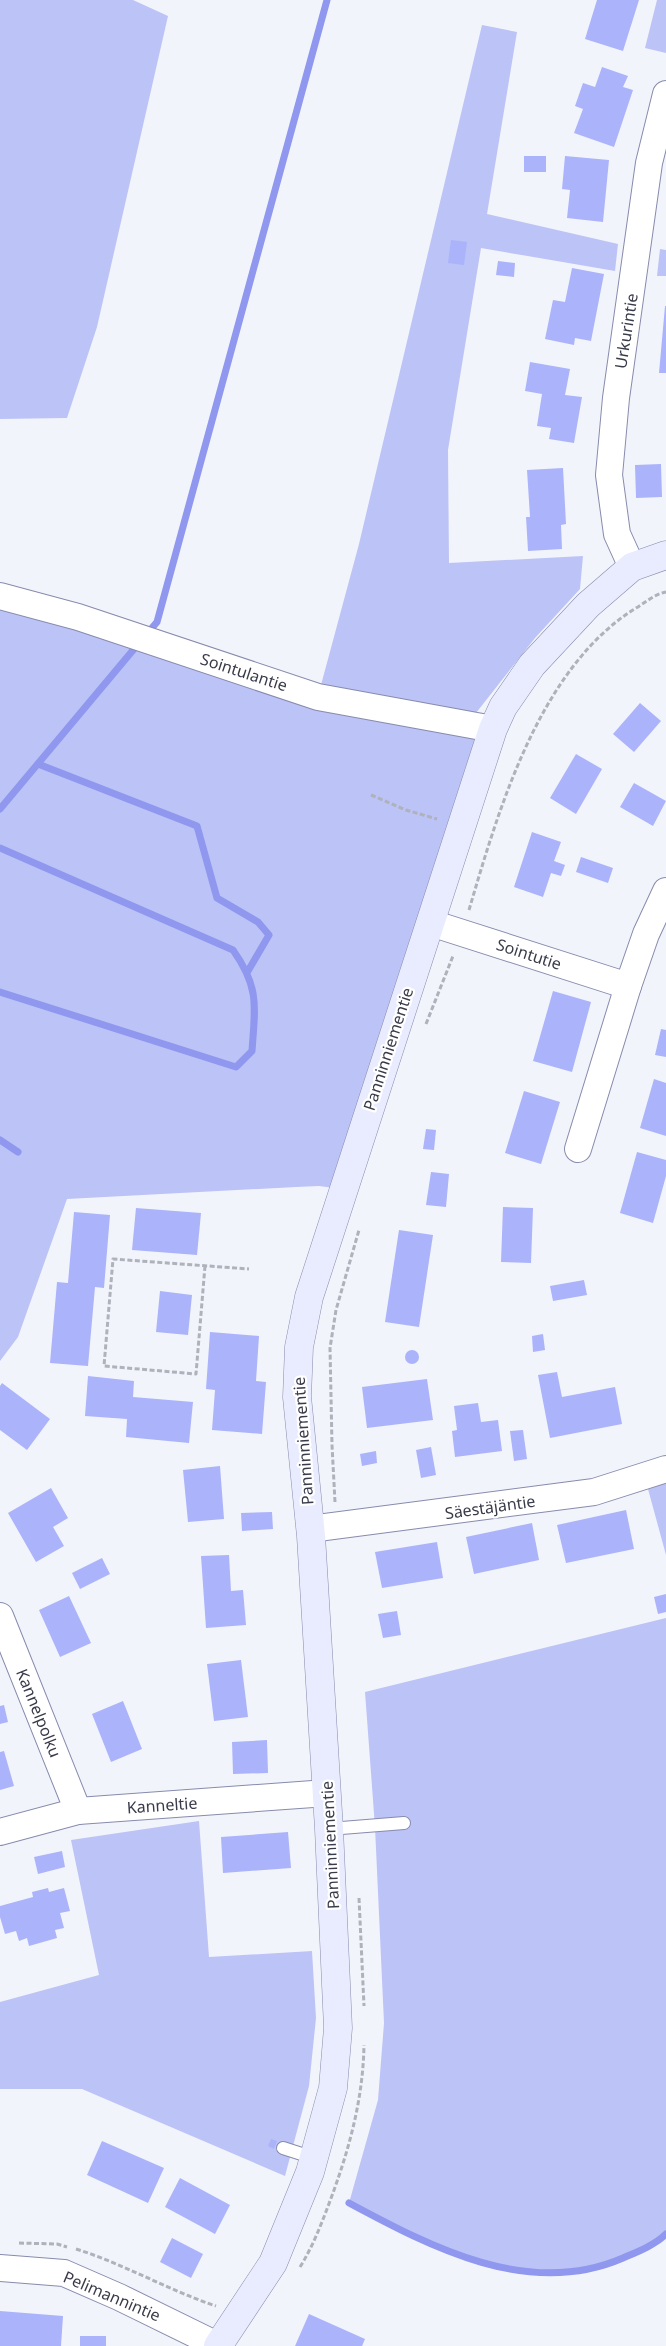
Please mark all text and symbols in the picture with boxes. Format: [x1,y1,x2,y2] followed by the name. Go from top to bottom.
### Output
[609,292,643,370] street label: Urkurintie
[198,648,290,696] street label: Sointulantie
[494,933,564,975] street label: Sointutie
[358,985,418,1113] street label: Panninniementie
[288,1376,318,1506] street label: Panninniementie
[443,1490,537,1524] street label: Säestäjäntie
[11,1665,67,1761] street label: Kannelpolku
[316,1780,344,1910] street label: Panninniementie
[126,1792,198,1818] street label: Kanneltie
[60,2266,164,2326] street label: Pelimannintie

